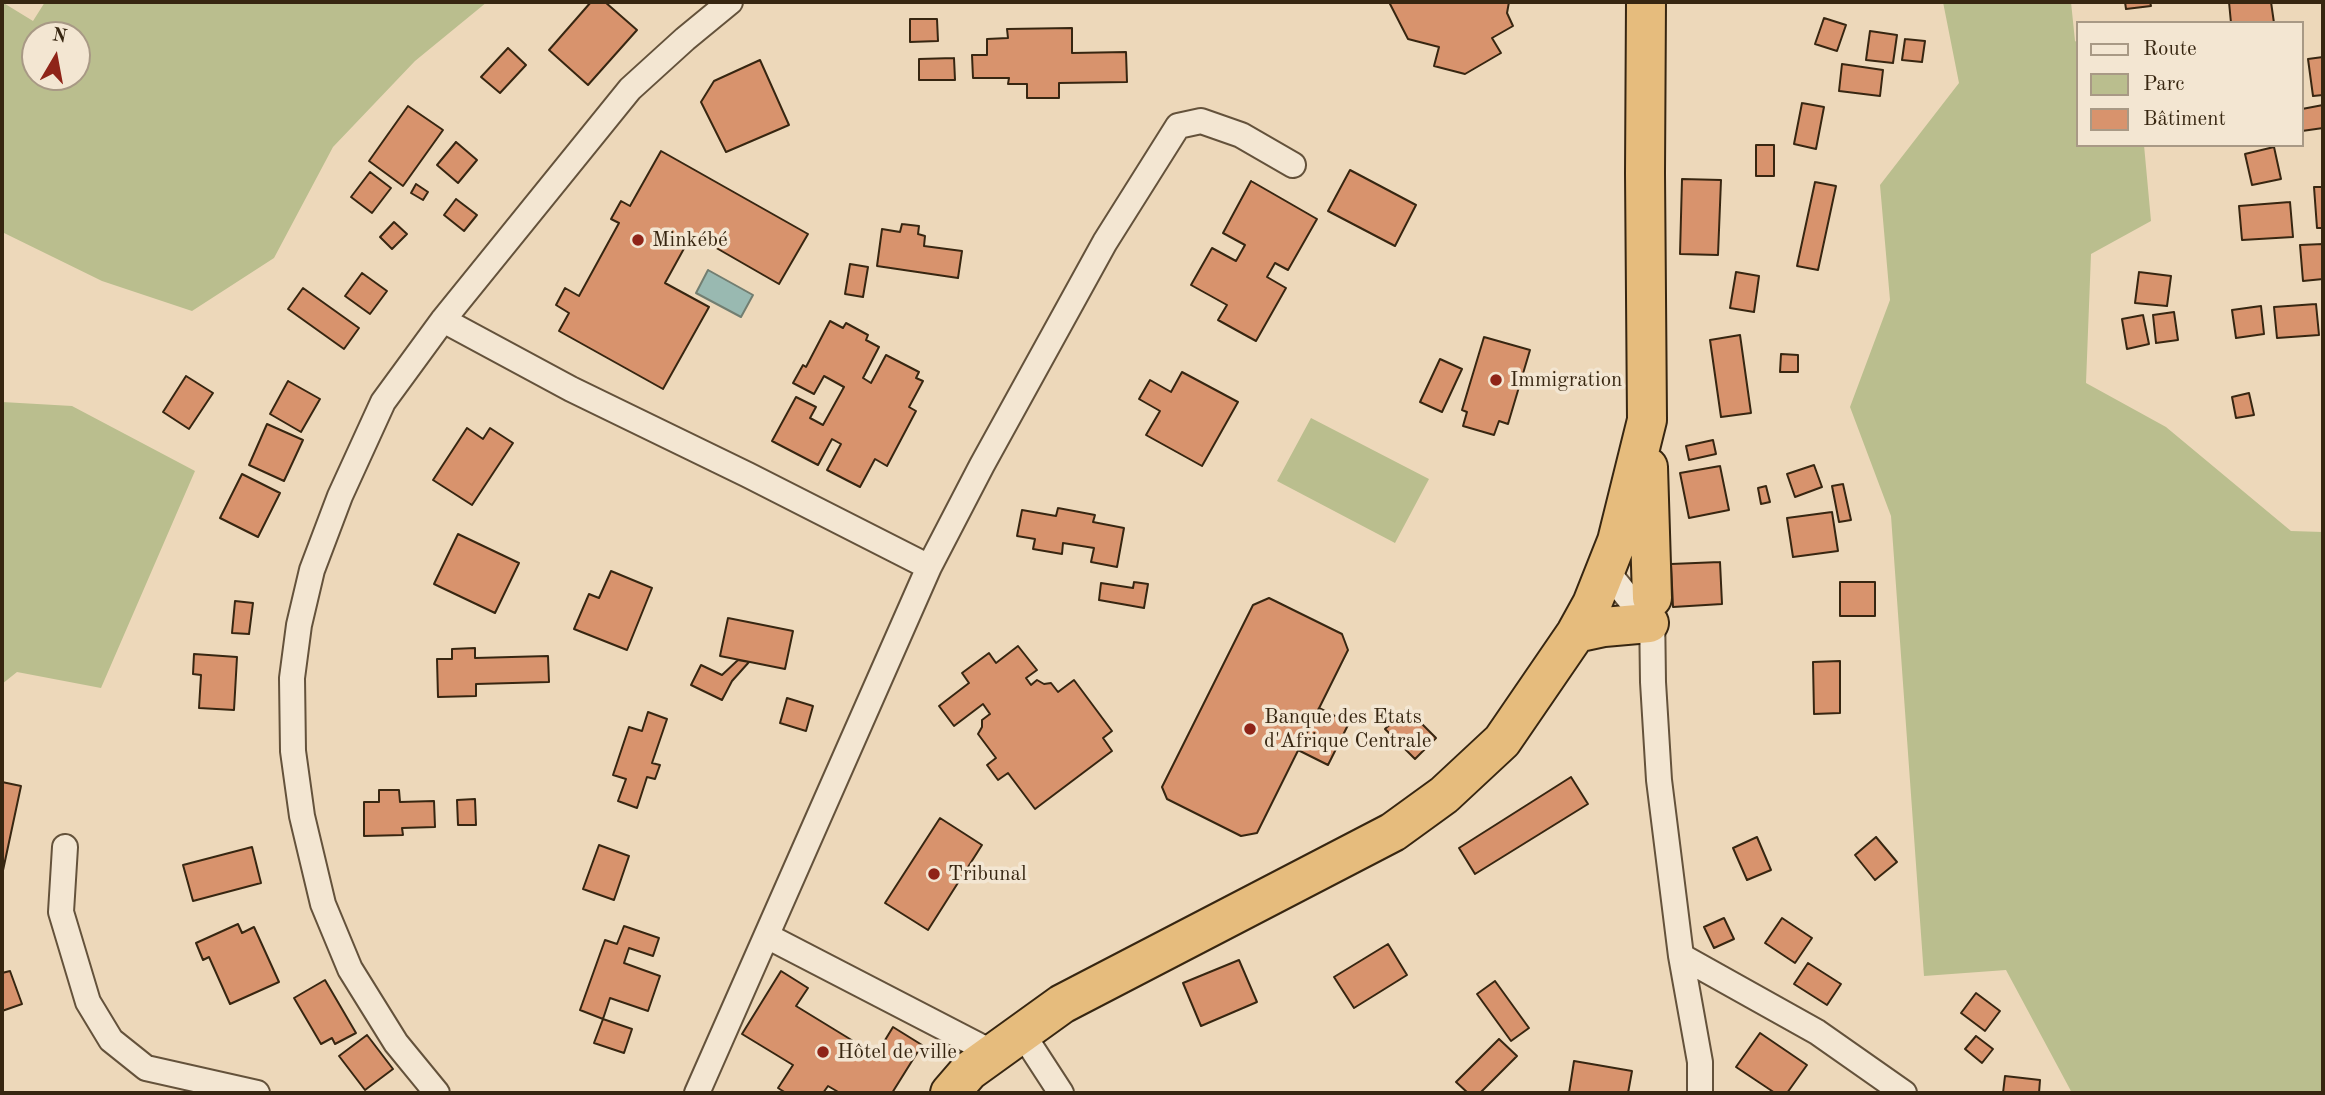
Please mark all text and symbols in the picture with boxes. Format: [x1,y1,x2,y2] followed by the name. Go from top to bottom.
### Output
[21,21,91,91] north arrow
[2076,21,2304,147] legend
[51,26,68,47] text: N
[2143,39,2197,60] text: Route
[2143,74,2185,95] text: Parc
[2143,109,2226,130] text: Bâtiment
[652,227,728,253] place label: Minkébé
[630,232,646,248] marker: Minkébé
[1510,367,1622,393] place label: Immigration
[1488,372,1504,388] marker: Immigration
[1264,704,1431,754] place label: Banque des Etats d'Afrique Centrale
[1242,721,1258,737] marker: Banque des Etats d'Afrique Centrale
[948,861,1027,887] place label: Tribunal
[926,866,942,882] marker: Tribunal
[837,1039,957,1065] place label: Hôtel de ville
[815,1044,831,1060] marker: Hôtel de ville

